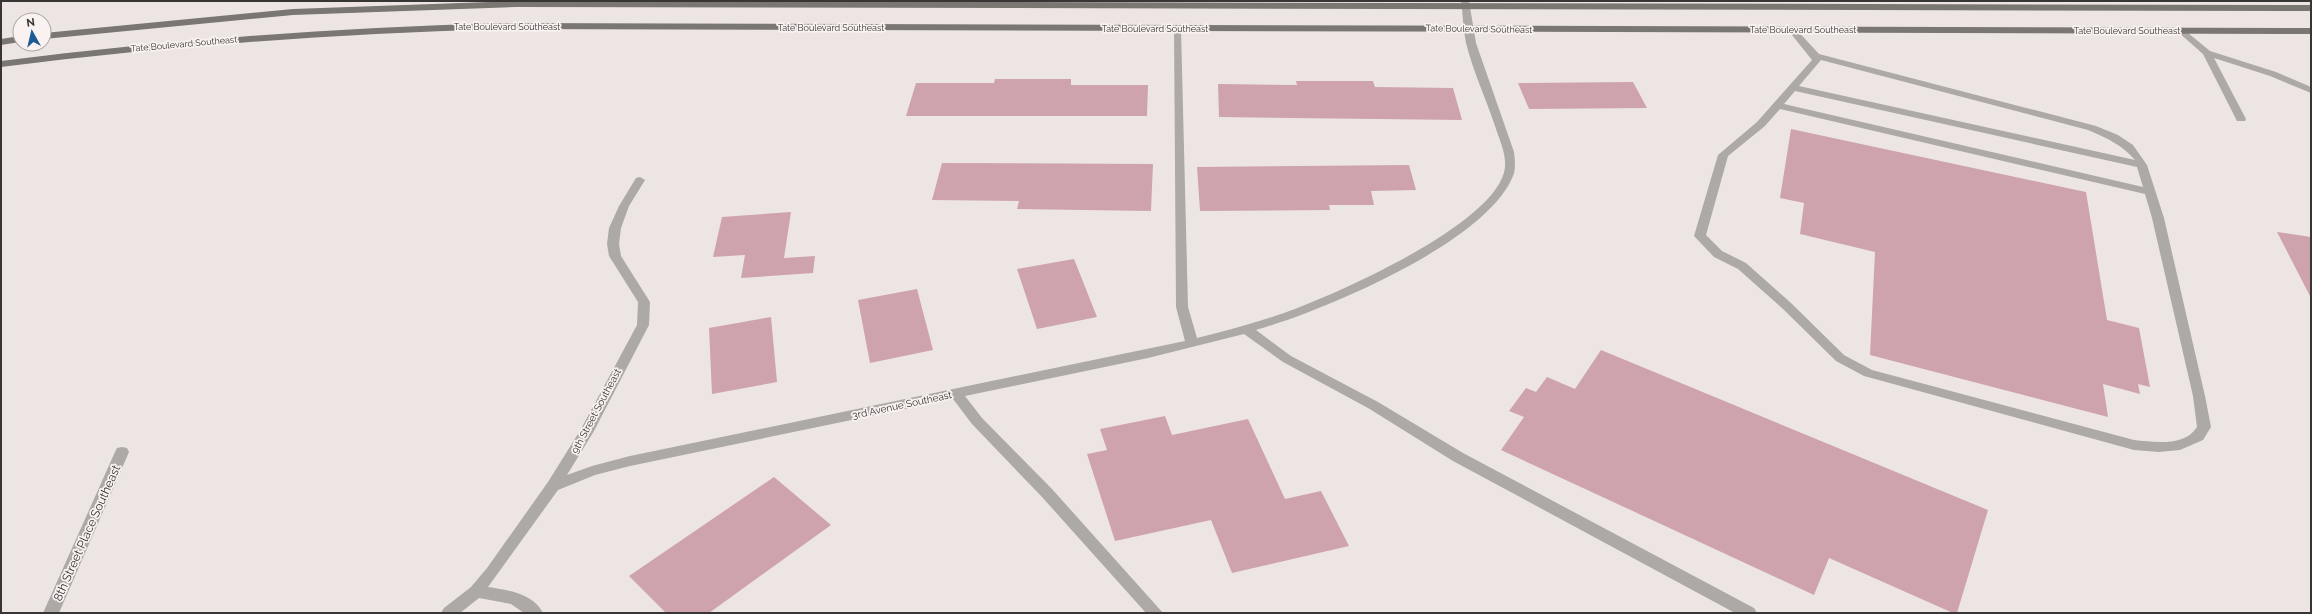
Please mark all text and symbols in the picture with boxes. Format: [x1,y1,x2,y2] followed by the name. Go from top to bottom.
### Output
[12,12,52,52] north arrow
[26,16,36,30] text: N
[454,22,560,32] street label: Tate Boulevard Southeast
[778,23,884,33] street label: Tate Boulevard Southeast
[1426,23,1532,35] street label: Tate Boulevard Southeast
[1102,24,1208,34] street label: Tate Boulevard Southeast
[1750,25,1856,35] street label: Tate Boulevard Southeast
[2074,26,2180,36] street label: Tate Boulevard Southeast
[130,34,238,54] street label: Tate Boulevard Southeast
[569,366,623,455] street label: 9th Street Southeast
[851,389,953,421] street label: 3rd Avenue Southeast
[51,463,123,603] street label: 8th Street Place Southeast

